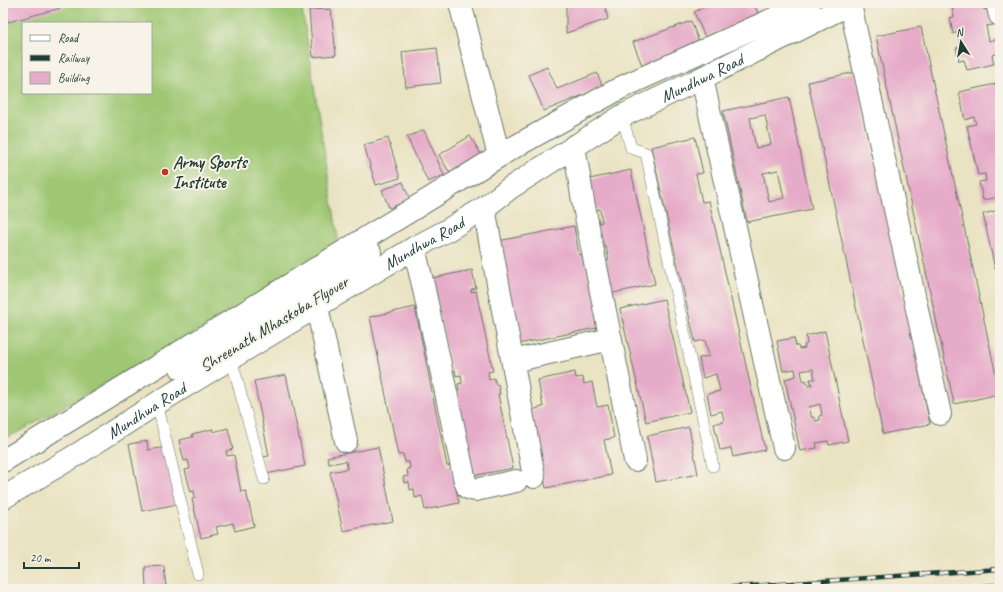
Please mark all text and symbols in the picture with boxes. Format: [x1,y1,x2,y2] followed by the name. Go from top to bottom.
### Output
[22,22,152,94] legend
[941,22,981,62] north arrow
[954,24,966,40] text: N
[58,30,80,46] text: Road
[657,47,749,107] street label: Mundhwa Road
[58,50,90,66] text: Railway
[58,70,90,86] text: Building
[173,152,249,193] place label: Army Sports Institute
[160,167,170,177] marker: Army Sports Institute
[380,210,471,274] street label: Mundhwa Road
[196,270,354,377] street label: Shreenath Mhaskoba Flyover
[103,376,192,443] street label: Mundhwa Road
[24,544,79,570] scale bar
[30,550,52,566] text: 20 m

